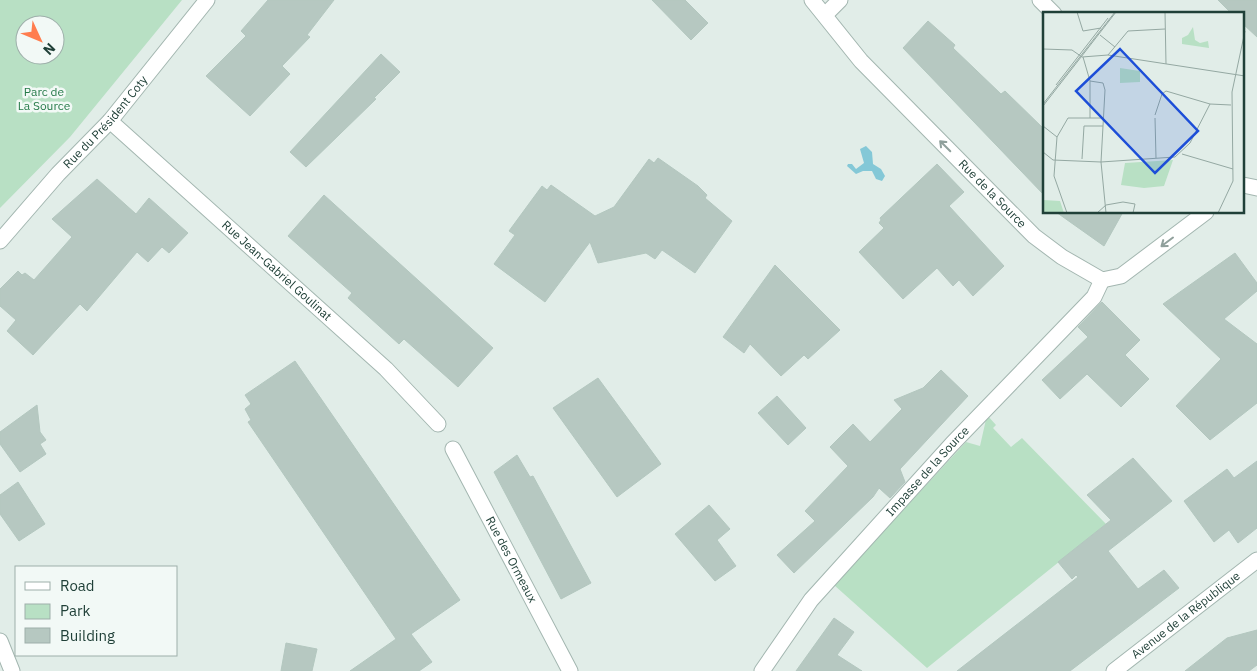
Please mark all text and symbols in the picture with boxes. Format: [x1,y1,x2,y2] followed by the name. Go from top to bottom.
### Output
[1043,12,1244,214] inset map
[15,15,65,65] north arrow
[39,39,59,59] text: N
[60,72,150,171] street label: Rue du Président Coty
[18,84,71,113] park label: Parc de La Source
[939,139,951,152] one-way arrow
[956,156,1030,231] street label: Rue de la Source
[219,217,335,324] street label: Rue Jean-Gabriel Goulinat
[1161,236,1174,247] one-way arrow
[883,423,972,519] street label: Impasse de la Source
[483,514,541,605] street label: Rue des Ormeaux
[15,566,178,656] legend
[1128,568,1243,662] street label: Avenue de la République
[60,576,95,595] text: Road
[60,601,90,620] text: Park
[60,626,115,645] text: Building

